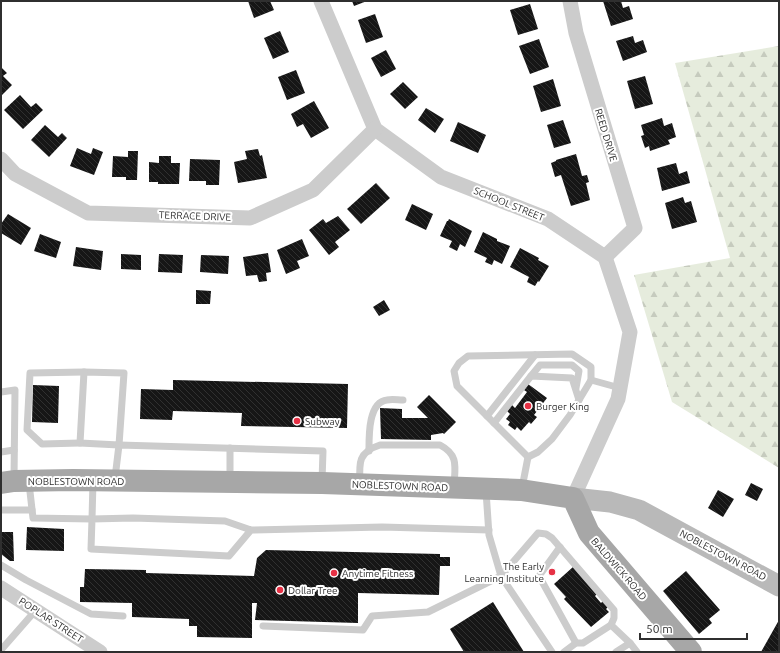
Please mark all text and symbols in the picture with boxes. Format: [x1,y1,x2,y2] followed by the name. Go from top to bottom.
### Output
[593,107,619,163] street label: REED DRIVE
[472,185,546,223] street label: SCHOOL STREET
[159,209,232,223] street label: TERRACE DRIVE
[523,401,533,411] marker: Burger King
[536,401,589,412] place label: Burger King
[292,416,302,426] marker: Subway
[305,416,340,427] place label: Subway
[28,476,124,487] street label: NOBLESTOWN ROAD
[352,479,448,493] street label: NOBLESTOWN ROAD
[678,528,768,582] street label: NOBLESTOWN ROAD
[589,536,649,602] street label: BALDWICK ROAD
[465,561,544,584] place label: The Early Learning Institute
[547,567,557,577] marker: The Early Learning Institute
[329,568,339,578] marker: Anytime Fitness
[342,568,413,579] place label: Anytime Fitness
[275,585,285,595] marker: Dollar Tree
[288,585,337,596] place label: Dollar Tree
[17,595,85,645] street label: POPLAR STREET
[640,615,747,641] scale bar
[646,622,673,635] text: 50 m

